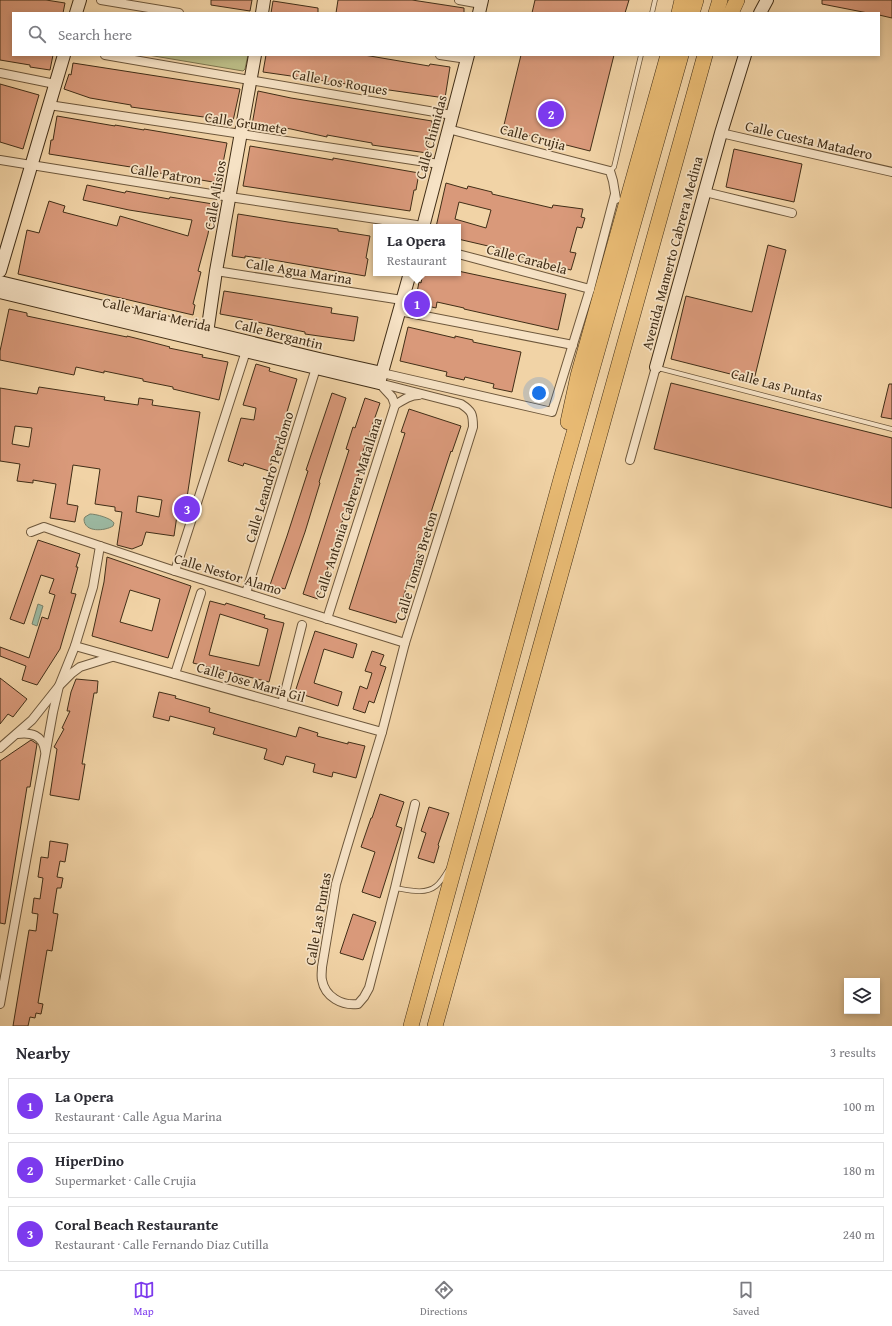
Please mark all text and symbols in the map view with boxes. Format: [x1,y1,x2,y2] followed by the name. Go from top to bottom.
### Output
[12,12,880,56] search box
[26,23,48,45] icon: search
[58,24,132,45] text: Search here
[291,64,389,100] street label: Calle Los Roques
[410,93,452,181] street label: Calle Chimidas
[538,99,564,129] pin: 2
[204,107,289,139] street label: Calle Grumete
[743,116,875,164] street label: Calle Cuesta Matadero
[498,119,568,155] street label: Calle Crujia
[636,154,708,352] street label: Avenida Mamerto Cabrera Medina
[129,159,203,189] street label: Calle Patron
[199,159,231,231] street label: Calle Alisios
[373,224,461,276] popup
[387,230,446,251] text: La Opera
[485,239,570,279] street label: Calle Carabela
[387,251,447,270] text: Restaurant
[245,253,354,289] street label: Calle Agua Marina
[404,289,430,319] pin: 1
[101,292,214,336] street label: Calle Maria Merida
[233,313,325,355] street label: Calle Bergantin
[729,363,825,407] street label: Calle Las Puntas
[529,383,549,403] your location
[240,409,298,545] street label: Calle Leandro Perdomo
[309,415,387,601] street label: Calle Antonia Cabrera Matallana
[174,494,200,524] pin: 3
[390,509,442,623] street label: Calle Tomas Breton
[172,548,284,600] street label: Calle Nestor Alamo
[194,657,308,707] street label: Calle Jose Maria Gil
[300,871,336,967] street label: Calle Las Puntas
[844,978,880,1014] map controls
[844,978,880,1014] button: layers
[16,1040,70,1065] text: Nearby
[830,1043,876,1062] text: 3 results
[55,1086,114,1107] text: La Opera
[27,1097,33,1116] text: 1
[843,1097,875,1116] text: 100 m
[55,1107,222,1126] text: Restaurant · Calle Agua Marina
[55,1150,124,1171] text: HiperDino
[27,1161,33,1180] text: 2
[843,1161,875,1180] text: 180 m
[55,1171,196,1190] text: Supermarket · Calle Crujia
[55,1214,218,1235] text: Coral Beach Restaurante
[27,1225,33,1244] text: 3
[843,1225,875,1244] text: 240 m
[55,1235,269,1254] text: Restaurant · Calle Fernando Diaz Cutilla
[133,1279,155,1319] tab: Map
[420,1279,467,1319] tab: Directions
[733,1279,759,1319] tab: Saved

